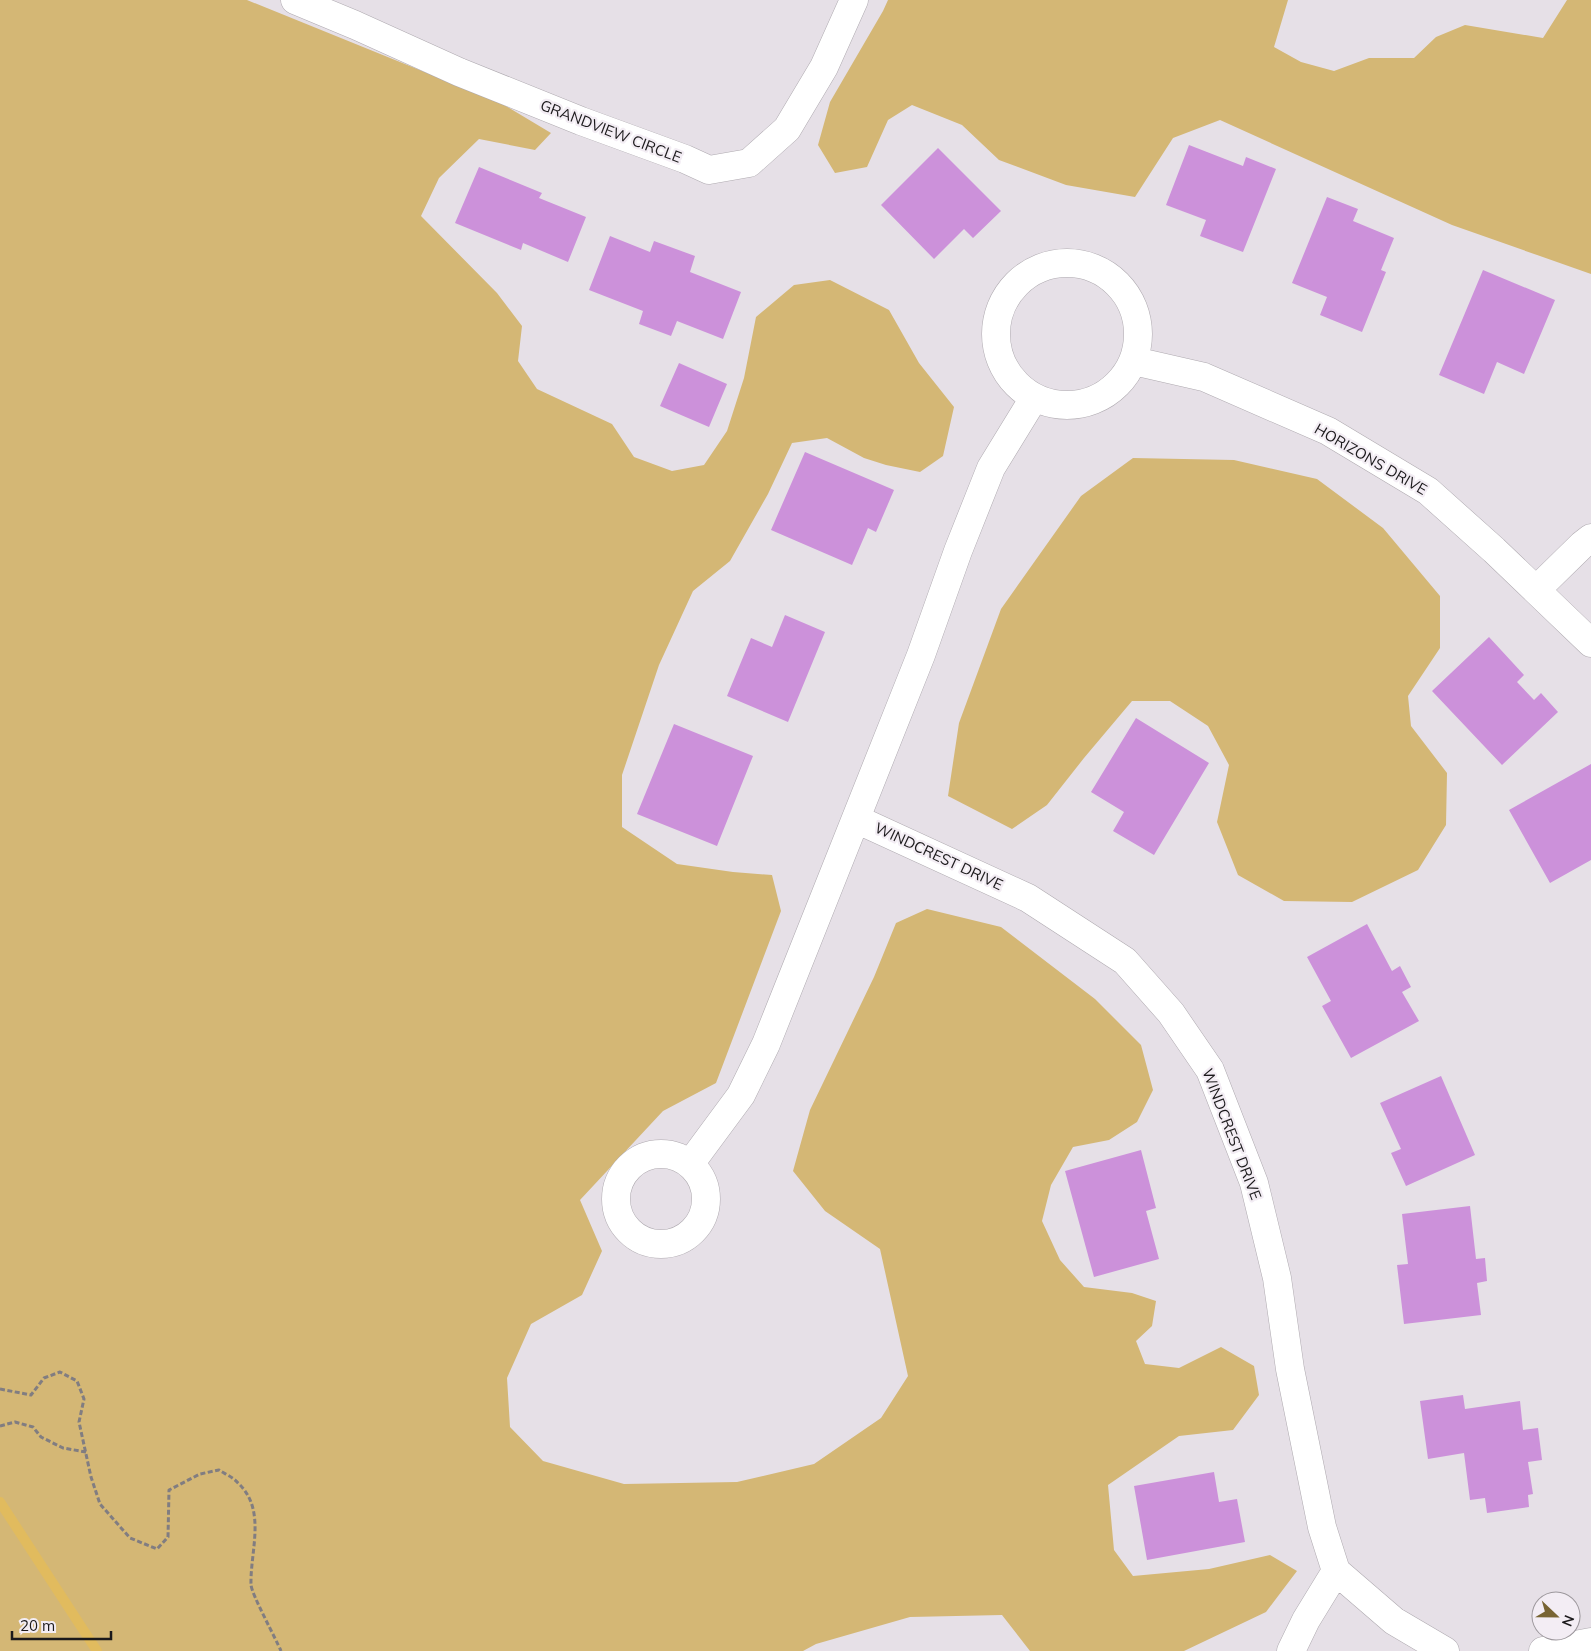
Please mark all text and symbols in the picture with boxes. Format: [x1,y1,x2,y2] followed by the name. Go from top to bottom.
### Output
[538,95,684,167] street label: GRANDVIEW CIRCLE
[1311,419,1431,499] street label: HORIZONS DRIVE
[872,818,1006,894] street label: WINDCREST DRIVE
[1198,1066,1266,1203] street label: WINDCREST DRIVE
[1531,1591,1581,1641] north arrow
[12,1608,111,1640] scale bar
[1558,1613,1578,1629] text: N
[20,1616,55,1635] text: 20 m

